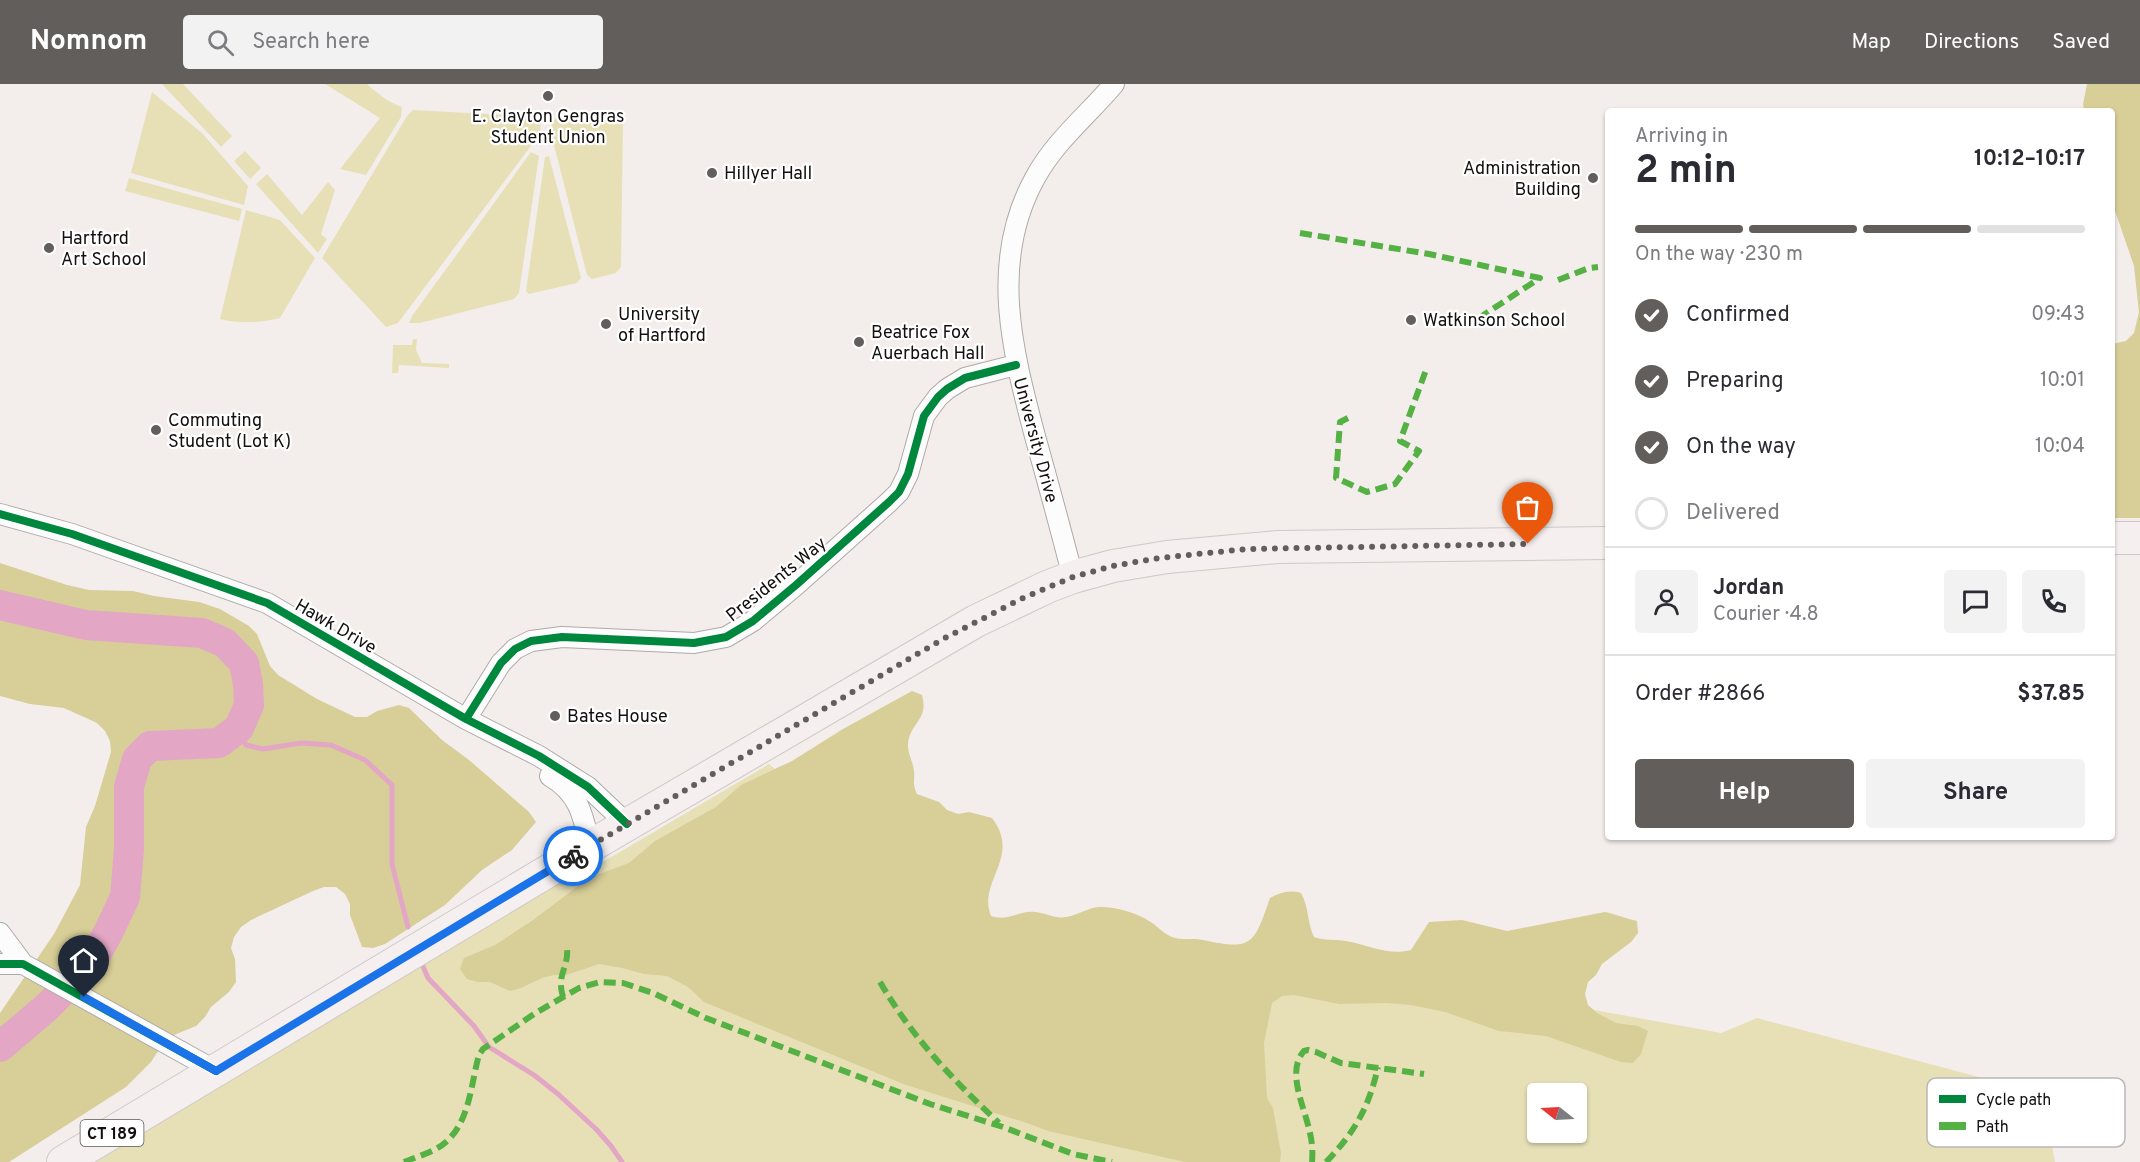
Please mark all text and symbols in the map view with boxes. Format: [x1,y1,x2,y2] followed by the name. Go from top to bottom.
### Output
[183,15,603,69] search box
[30,24,147,60] text: Nomnom
[204,26,237,59] icon: search
[252,29,370,56] text: Search here
[1851,29,1891,56] text: Map
[1924,29,2019,56] text: Directions
[2052,29,2110,56] text: Saved
[541,89,555,103] marker: E. Clayton Gengras Student Union
[472,106,624,150] place label: E. Clayton Gengras Student Union
[1635,124,1728,150] text: Arriving in
[1974,146,2085,173] text: 10:12–10:17
[1635,148,1737,197] text: 2 min
[1463,158,1581,202] place label: Administration Building
[724,163,812,186] place label: Hillyer Hall
[705,166,719,180] marker: Hillyer Hall
[1586,171,1600,185] marker: Administration Building
[61,228,146,272] place label: Hartford Art School
[42,241,56,255] marker: Hartford Art School
[1635,242,1803,268] text: On the way · 230 m
[1635,299,1668,332] icon: check
[1686,302,1790,329] text: Confirmed
[2031,302,2085,328] text: 09:43
[618,304,706,348] place label: University of Hartford
[1423,310,1565,333] place label: Watkinson School
[1404,313,1418,327] marker: Watkinson School
[599,317,613,331] marker: University of Hartford
[871,322,984,366] place label: Beatrice Fox Auerbach Hall
[852,335,866,349] marker: Beatrice Fox Auerbach Hall
[1635,365,1668,398] icon: check
[1686,368,1784,395] text: Preparing
[2040,368,2085,394] text: 10:01
[1007,375,1062,506] street label: University Drive
[168,410,291,454] place label: Commuting Student (Lot K)
[149,423,163,437] marker: Commuting Student (Lot K)
[1635,431,1668,464] icon: check
[1686,434,1796,461] text: On the way
[2035,434,2085,460] text: 10:04
[1502,482,1553,544] pin
[1511,491,1544,524] icon: bag
[1686,500,1780,527] text: Delivered
[722,533,832,628] street label: Presidents Way
[1635,570,1698,633] button: person
[1944,570,2007,633] button: chat
[2022,570,2085,633] button: phone
[1713,575,1784,602] text: Jordan
[290,595,380,660] street label: Hawk Drive
[1713,602,1819,628] text: Courier · 4.8
[1635,681,1766,708] text: Order #2866
[2017,681,2085,708] text: $37.85
[567,706,668,729] place label: Bates House
[548,709,562,723] marker: Bates House
[1635,759,1854,828] button: Help
[1866,759,2085,828] button: Share
[543,826,603,886] courier
[557,840,590,873] icon: bike
[58,935,109,997] pin
[67,944,100,977] icon: home
[1927,1078,2125,1147] legend
[1527,1083,1587,1143] north arrow
[1527,1083,1587,1143] map controls
[1976,1091,2051,1111] text: Cycle path
[1976,1118,2009,1138] text: Path
[80,1120,144,1146] road number: CT 189

